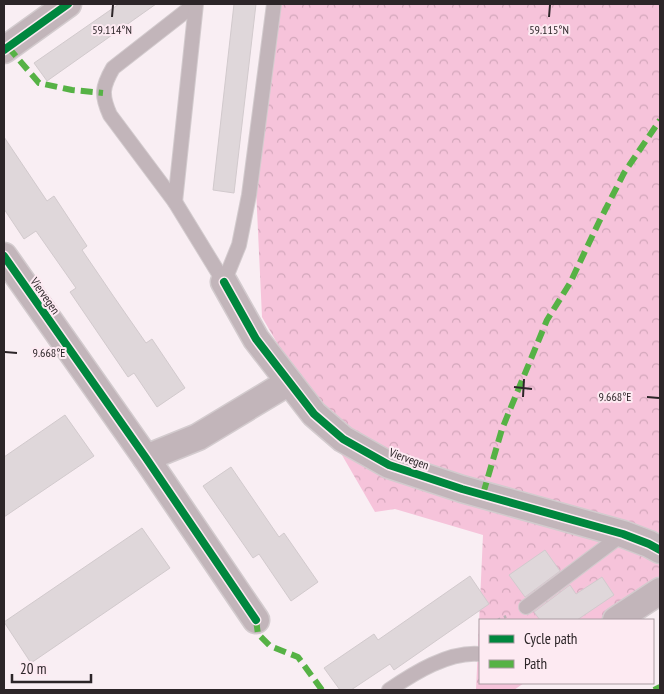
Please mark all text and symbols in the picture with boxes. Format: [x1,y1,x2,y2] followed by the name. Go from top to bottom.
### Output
[92,22,132,37] text: 59.114°N
[529,22,569,37] text: 59.115°N
[27,274,63,317] street label: Viervegen
[33,345,66,360] text: 9.668°E
[599,389,632,404] text: 9.668°E
[386,444,431,473] street label: Viervegen
[479,619,654,684] legend
[524,629,577,648] text: Cycle path
[12,652,91,684] scale bar
[524,654,547,673] text: Path
[20,659,46,678] text: 20 m

